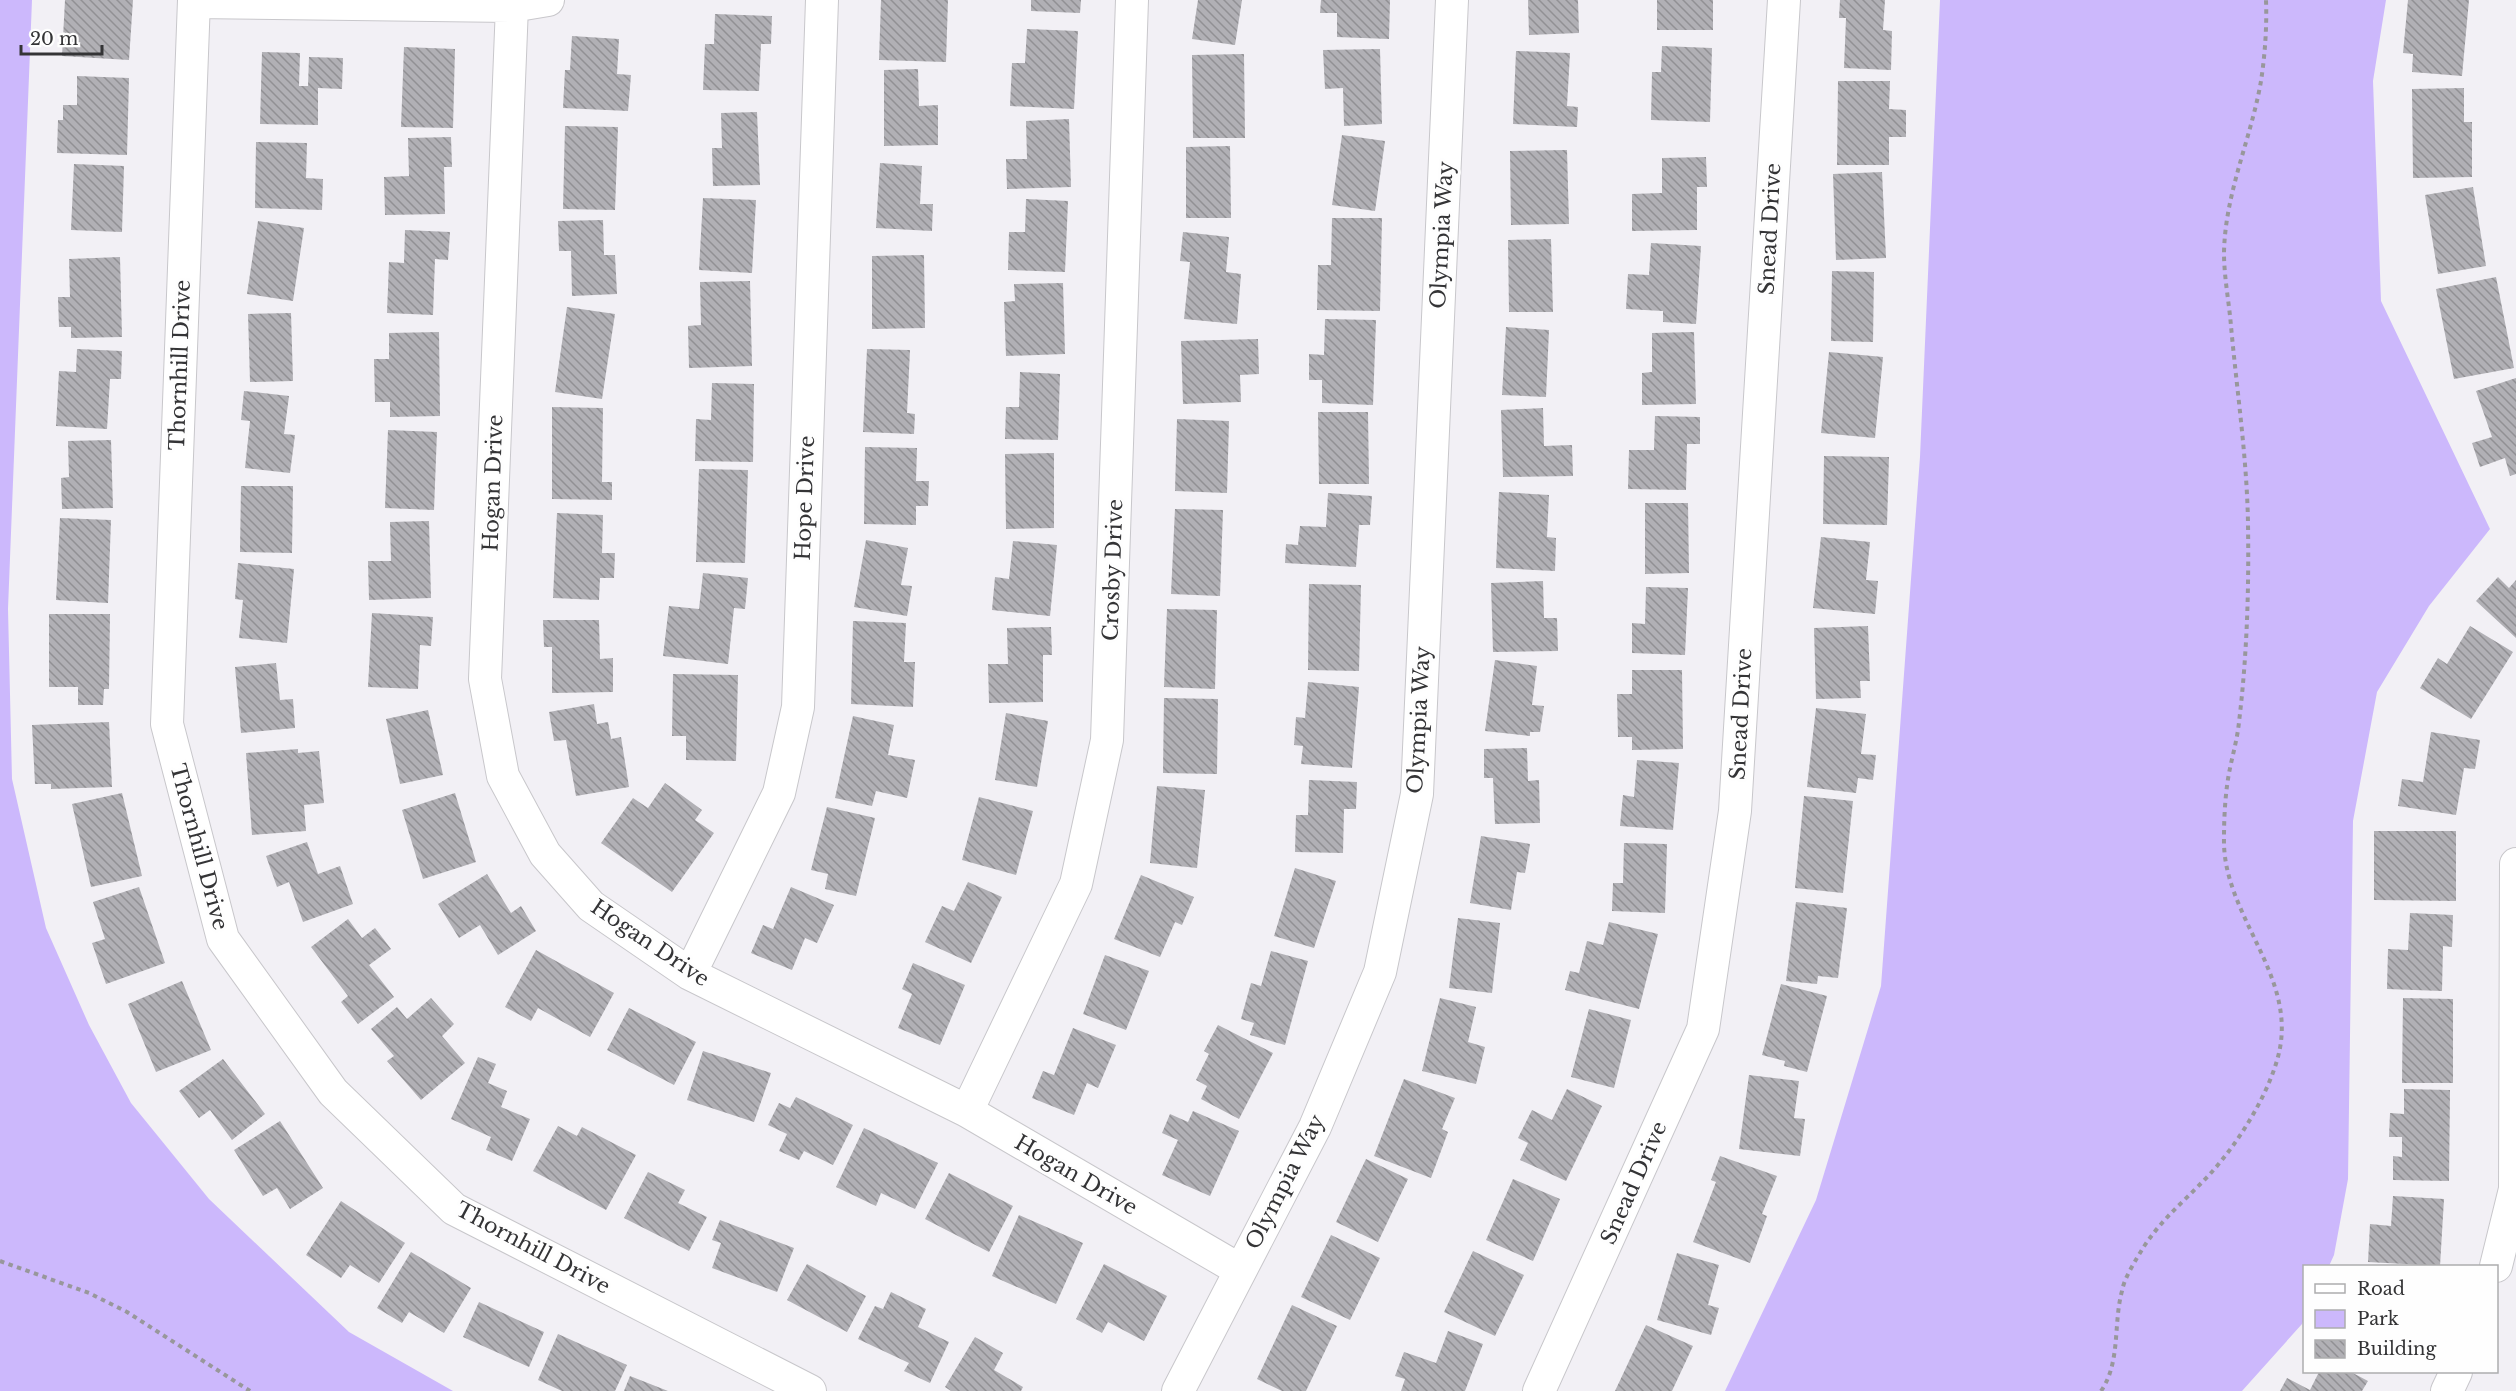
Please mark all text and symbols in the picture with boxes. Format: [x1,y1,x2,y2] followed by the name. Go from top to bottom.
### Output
[21,18,102,56] scale bar
[30,28,78,50] text: 20 m
[1425,160,1459,309] street label: Olympia Way
[1754,162,1786,296] street label: Snead Drive
[164,279,196,451] street label: Thornhill Drive
[478,414,508,552] street label: Hogan Drive
[790,435,820,561] street label: Hope Drive
[1098,499,1128,641] street label: Crosby Drive
[1402,645,1436,794] street label: Olympia Way
[1725,647,1757,781] street label: Snead Drive
[164,761,234,933] street label: Thornhill Drive
[586,894,714,992] street label: Hogan Drive
[1240,1110,1330,1254] street label: Olympia Way
[1595,1117,1673,1249] street label: Snead Drive
[1010,1129,1142,1221] street label: Hogan Drive
[451,1196,615,1300] street label: Thornhill Drive
[2303,1265,2498,1373] legend
[2357,1278,2405,1300] text: Road
[2357,1308,2399,1330] text: Park
[2357,1338,2436,1360] text: Building

